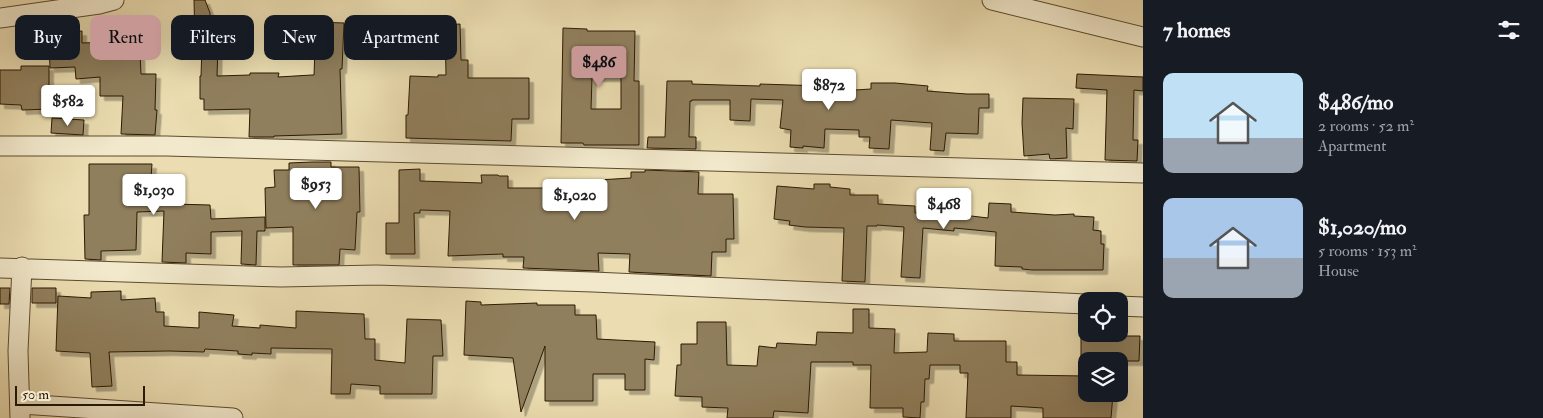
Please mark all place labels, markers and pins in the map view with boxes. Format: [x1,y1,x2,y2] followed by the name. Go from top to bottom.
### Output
[569,46,629,88] pin: $486
[799,68,859,111] pin: $872
[38,84,98,127] pin: $582
[286,168,346,210] pin: $953
[113,174,195,216] pin: $1,030
[534,178,616,221] pin: $1,020
[914,188,974,230] pin: $468

